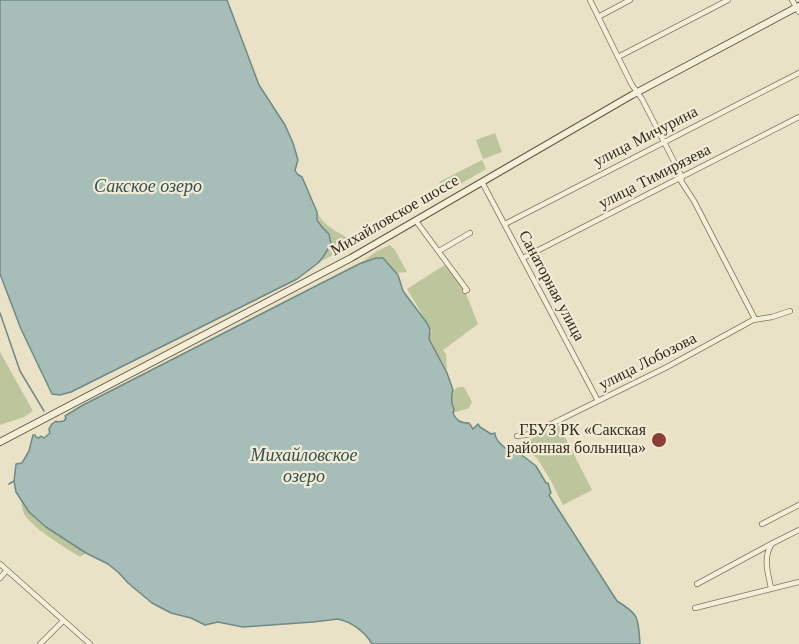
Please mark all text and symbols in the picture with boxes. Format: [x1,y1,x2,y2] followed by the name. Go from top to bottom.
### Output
[591,102,701,172] street label: улица Мичурина
[596,140,714,214] street label: улица Тимирязева
[327,171,463,261] street label: Михайловское шоссе
[94,176,202,198] water label: Сакское озеро
[514,227,588,345] street label: Санаторная улица
[596,329,700,395] street label: улица Лобозова
[507,421,646,459] place label: ГБУЗ РК «Сакская районная больница»
[650,431,668,449] marker: ГБУЗ РК «Сакская районная больница»
[250,445,358,488] water label: Михайловское озеро

